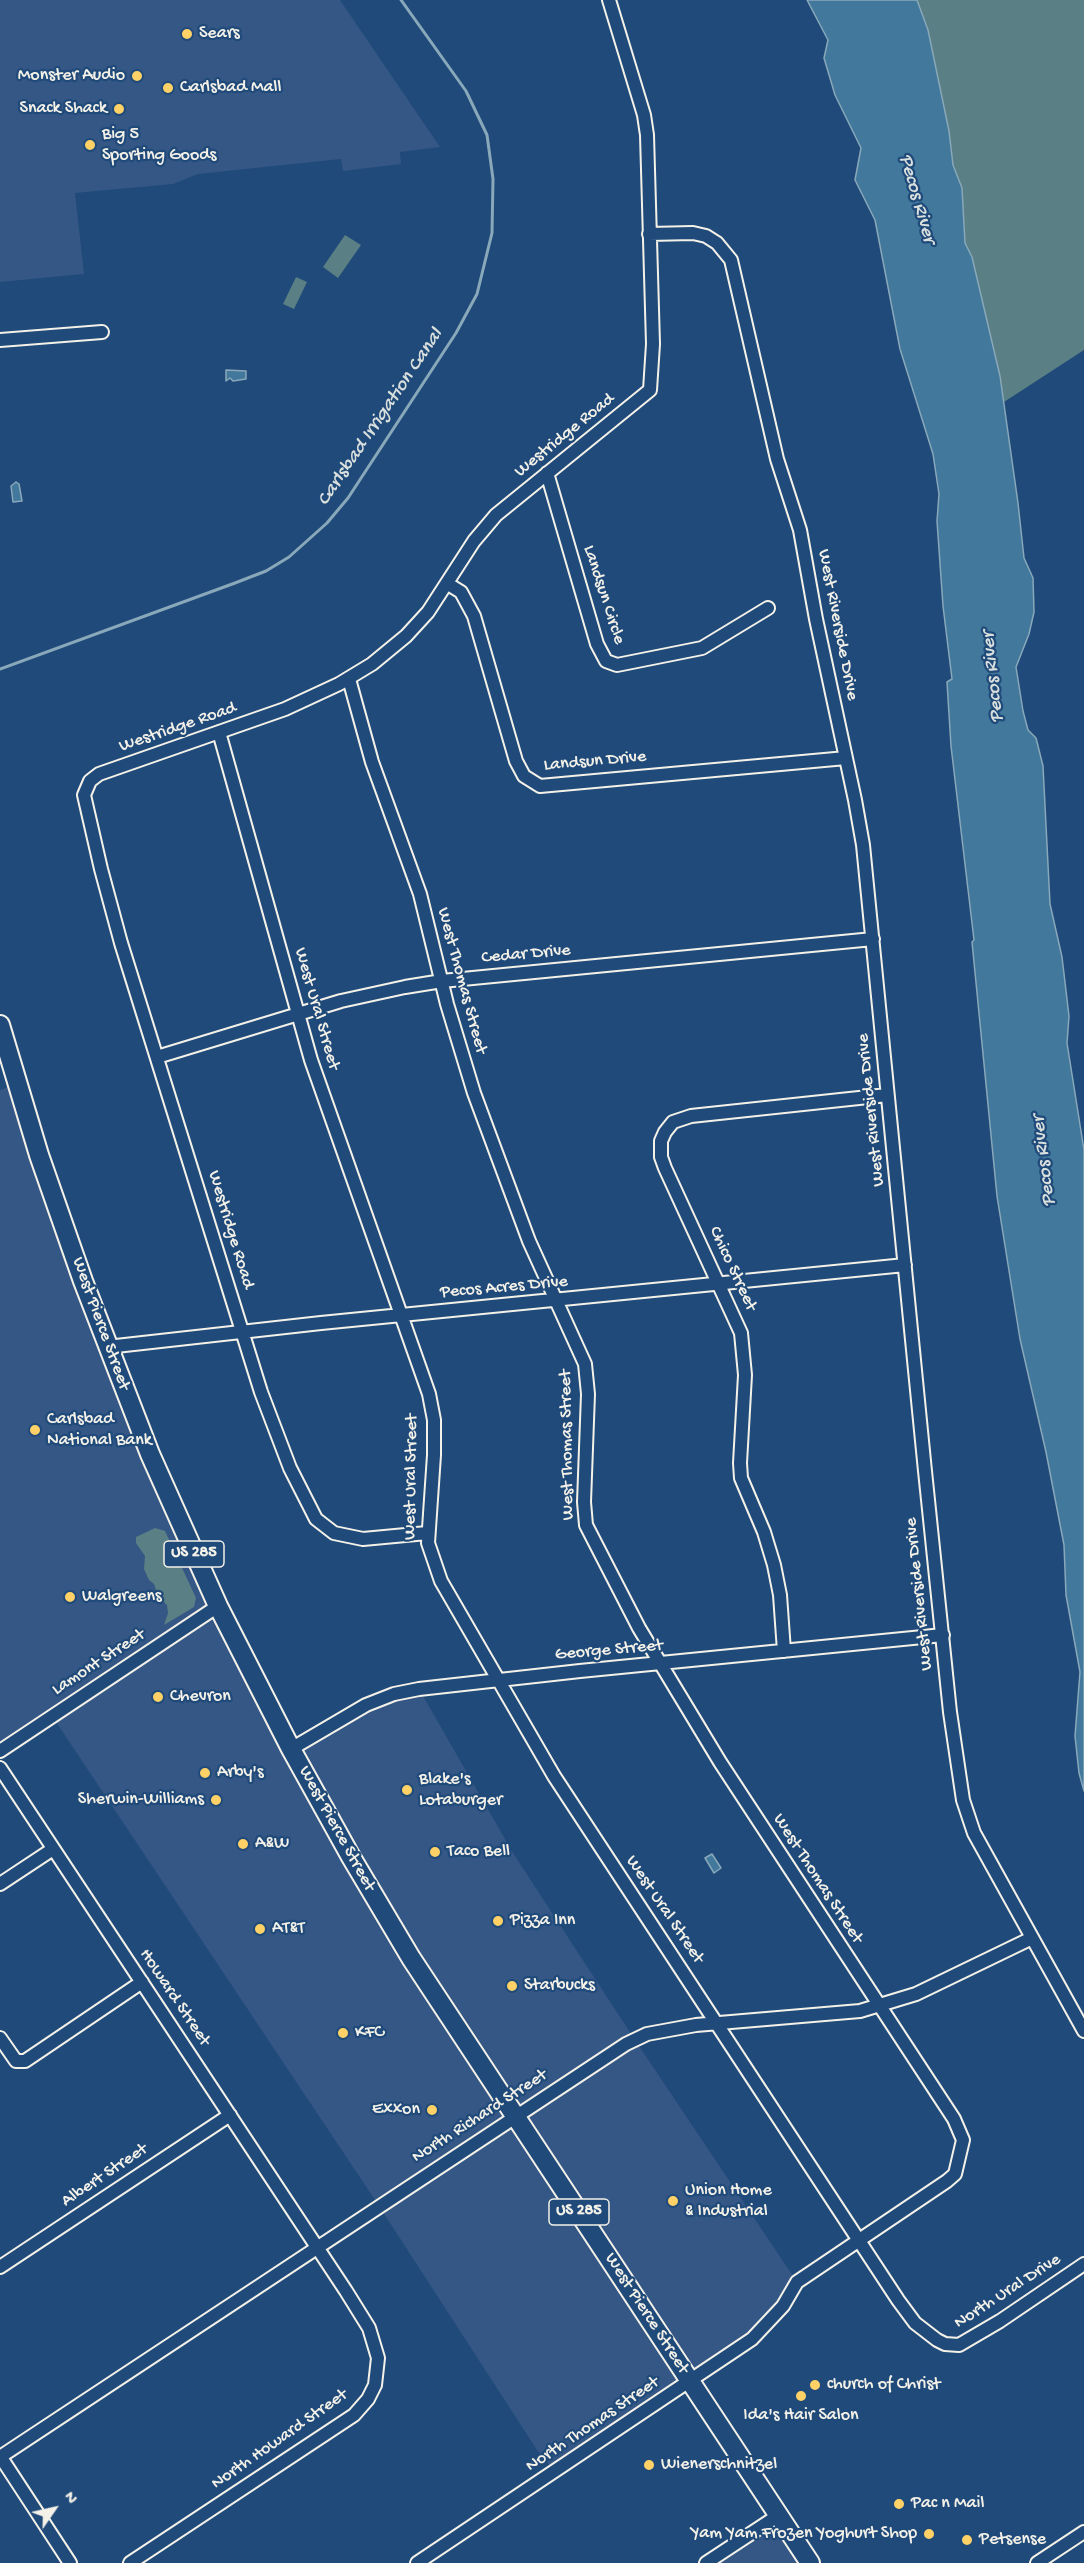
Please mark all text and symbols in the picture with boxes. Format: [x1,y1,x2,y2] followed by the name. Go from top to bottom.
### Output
[199,23,240,45] place label: Sears
[180,27,194,41] marker: Sears
[18,65,125,87] place label: Monster Audio
[130,69,144,83] marker: Monster Audio
[180,77,281,99] place label: Carlsbad Mall
[161,81,175,95] marker: Carlsbad Mall
[20,98,107,120] place label: Snack Shack
[112,102,126,116] marker: Snack Shack
[102,124,216,166] place label: Big 5 Sporting Goods
[83,138,97,152] marker: Big 5 Sporting Goods
[892,152,940,246] water label: Pecos River
[313,325,449,511] water label: Carlsbad Irrigation Canal
[511,389,619,483] street label: Westridge Road
[577,543,629,647] street label: Landsun Circle
[812,548,862,702] street label: West Riverside Drive
[977,630,1011,724] water label: Pecos River
[117,698,239,758] street label: Westridge Road
[543,747,647,777] street label: Landsun Drive
[431,906,491,1056] street label: West Thomas Street
[481,940,571,970] street label: Cedar Drive
[288,946,344,1072] street label: West Ural Street
[853,1032,891,1188] street label: West Riverside Drive
[1028,1114,1062,1208] water label: Pecos River
[202,1168,258,1292] street label: Westridge Road
[703,1223,761,1315] street label: Chico Street
[66,1255,134,1393] street label: West Pierce Street
[439,1272,569,1304] street label: Pecos Acres Drive
[556,1370,580,1520] street label: West Thomas Street
[47,1409,152,1452] place label: Carlsbad National Bank
[400,1414,424,1540] street label: West Ural Street
[28,1423,42,1437] marker: Carlsbad National Bank
[901,1516,939,1672] street label: West Riverside Drive
[164,1541,224,1567] road number: US 285
[82,1586,162,1608] place label: Walgreens
[63,1590,77,1604] marker: Walgreens
[48,1625,150,1701] street label: Lamont Street
[554,1636,664,1666] street label: George Street
[170,1686,231,1708] place label: Chevron
[151,1690,165,1704] marker: Chevron
[217,1762,264,1784] place label: Arby's
[293,1763,379,1895] street label: West Pierce Street
[198,1766,212,1780] marker: Arby's
[419,1769,502,1812] place label: Blake's Lotaburger
[400,1783,414,1797] marker: Blake's Lotaburger
[78,1789,204,1811] place label: Sherwin-Williams
[209,1793,223,1807] marker: Sherwin-Williams
[767,1810,867,1948] street label: West Thomas Street
[255,1833,289,1855] place label: A&W
[236,1837,250,1851] marker: A&W
[447,1841,510,1863] place label: Taco Bell
[428,1845,442,1859] marker: Taco Bell
[620,1852,708,1968] street label: West Ural Street
[510,1910,575,1932] place label: Pizza Inn
[491,1914,505,1928] marker: Pizza Inn
[272,1918,305,1940] place label: AT&T
[253,1922,267,1936] marker: AT&T
[134,1945,214,2051] street label: Howard Street
[524,1975,595,1997] place label: Starbucks
[505,1979,519,1993] marker: Starbucks
[355,2022,384,2044] place label: KFC
[336,2026,350,2040] marker: KFC
[408,2065,552,2169] street label: North Richard Street
[372,2099,420,2121] place label: Exxon
[425,2103,439,2117] marker: Exxon
[58,2139,152,2213] street label: Albert Street
[685,2180,772,2222] place label: Union Home & Industrial
[666,2194,680,2208] marker: Union Home & Industrial
[549,2199,609,2225] road number: US 285
[599,2249,693,2379] street label: West Pierce Street
[951,2249,1065,2335] street label: North Ural Drive
[522,2372,664,2478] street label: North Thomas Street
[827,2374,940,2396] place label: church of Christ
[808,2378,822,2392] marker: church of Christ
[208,2385,352,2495] street label: North Howard Street
[794,2389,808,2403] marker: Ida's Hair Salon
[743,2405,859,2427] place label: Ida's Hair Salon
[661,2454,777,2476] place label: Wienerschnitzel
[642,2458,656,2472] marker: Wienerschnitzel
[24,2479,84,2539] north arrow
[59,2489,80,2508] text: N
[911,2493,984,2515] place label: Pac n Mail
[892,2497,906,2511] marker: Pac n Mail
[691,2523,917,2545] place label: Yam Yam Frozen Yoghurt Shop
[922,2527,936,2541] marker: Yam Yam Frozen Yoghurt Shop
[979,2529,1046,2551] place label: Petsense
[960,2533,974,2547] marker: Petsense

